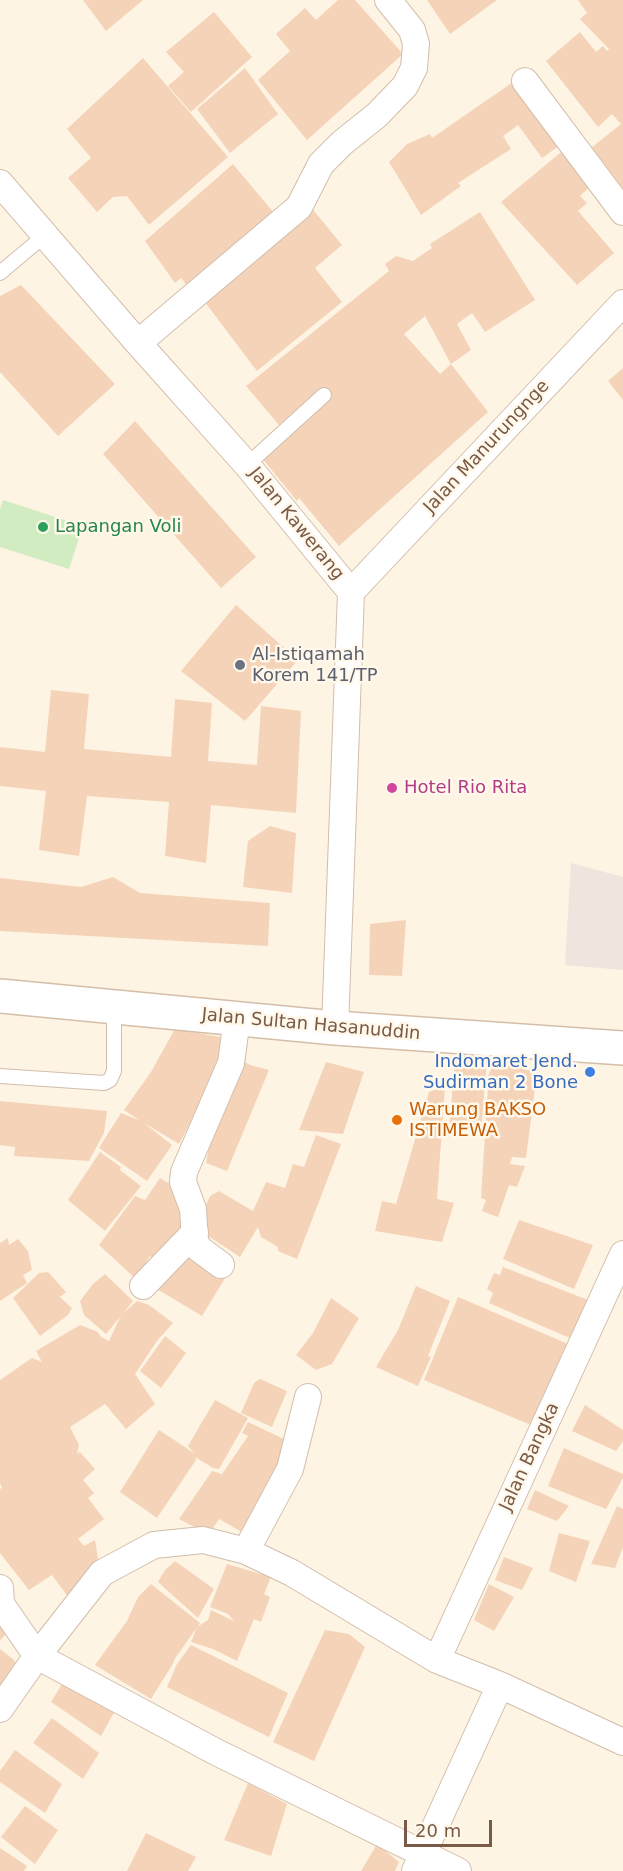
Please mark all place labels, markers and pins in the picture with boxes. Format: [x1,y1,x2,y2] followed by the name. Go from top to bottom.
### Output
[55,516,181,538] place label: Lapangan Voli
[36,520,50,534] marker: Lapangan Voli
[252,644,378,686] place label: Al-Istiqamah Korem 141/TP
[233,658,247,672] marker: Al-Istiqamah Korem 141/TP
[404,777,527,799] place label: Hotel Rio Rita
[385,781,399,795] marker: Hotel Rio Rita
[423,1051,578,1094] place label: Indomaret Jend. Sudirman 2 Bone
[583,1065,597,1079] marker: Indomaret Jend. Sudirman 2 Bone
[409,1099,546,1142] place label: Warung BAKSO ISTIMEWA
[390,1113,404,1127] marker: Warung BAKSO ISTIMEWA

